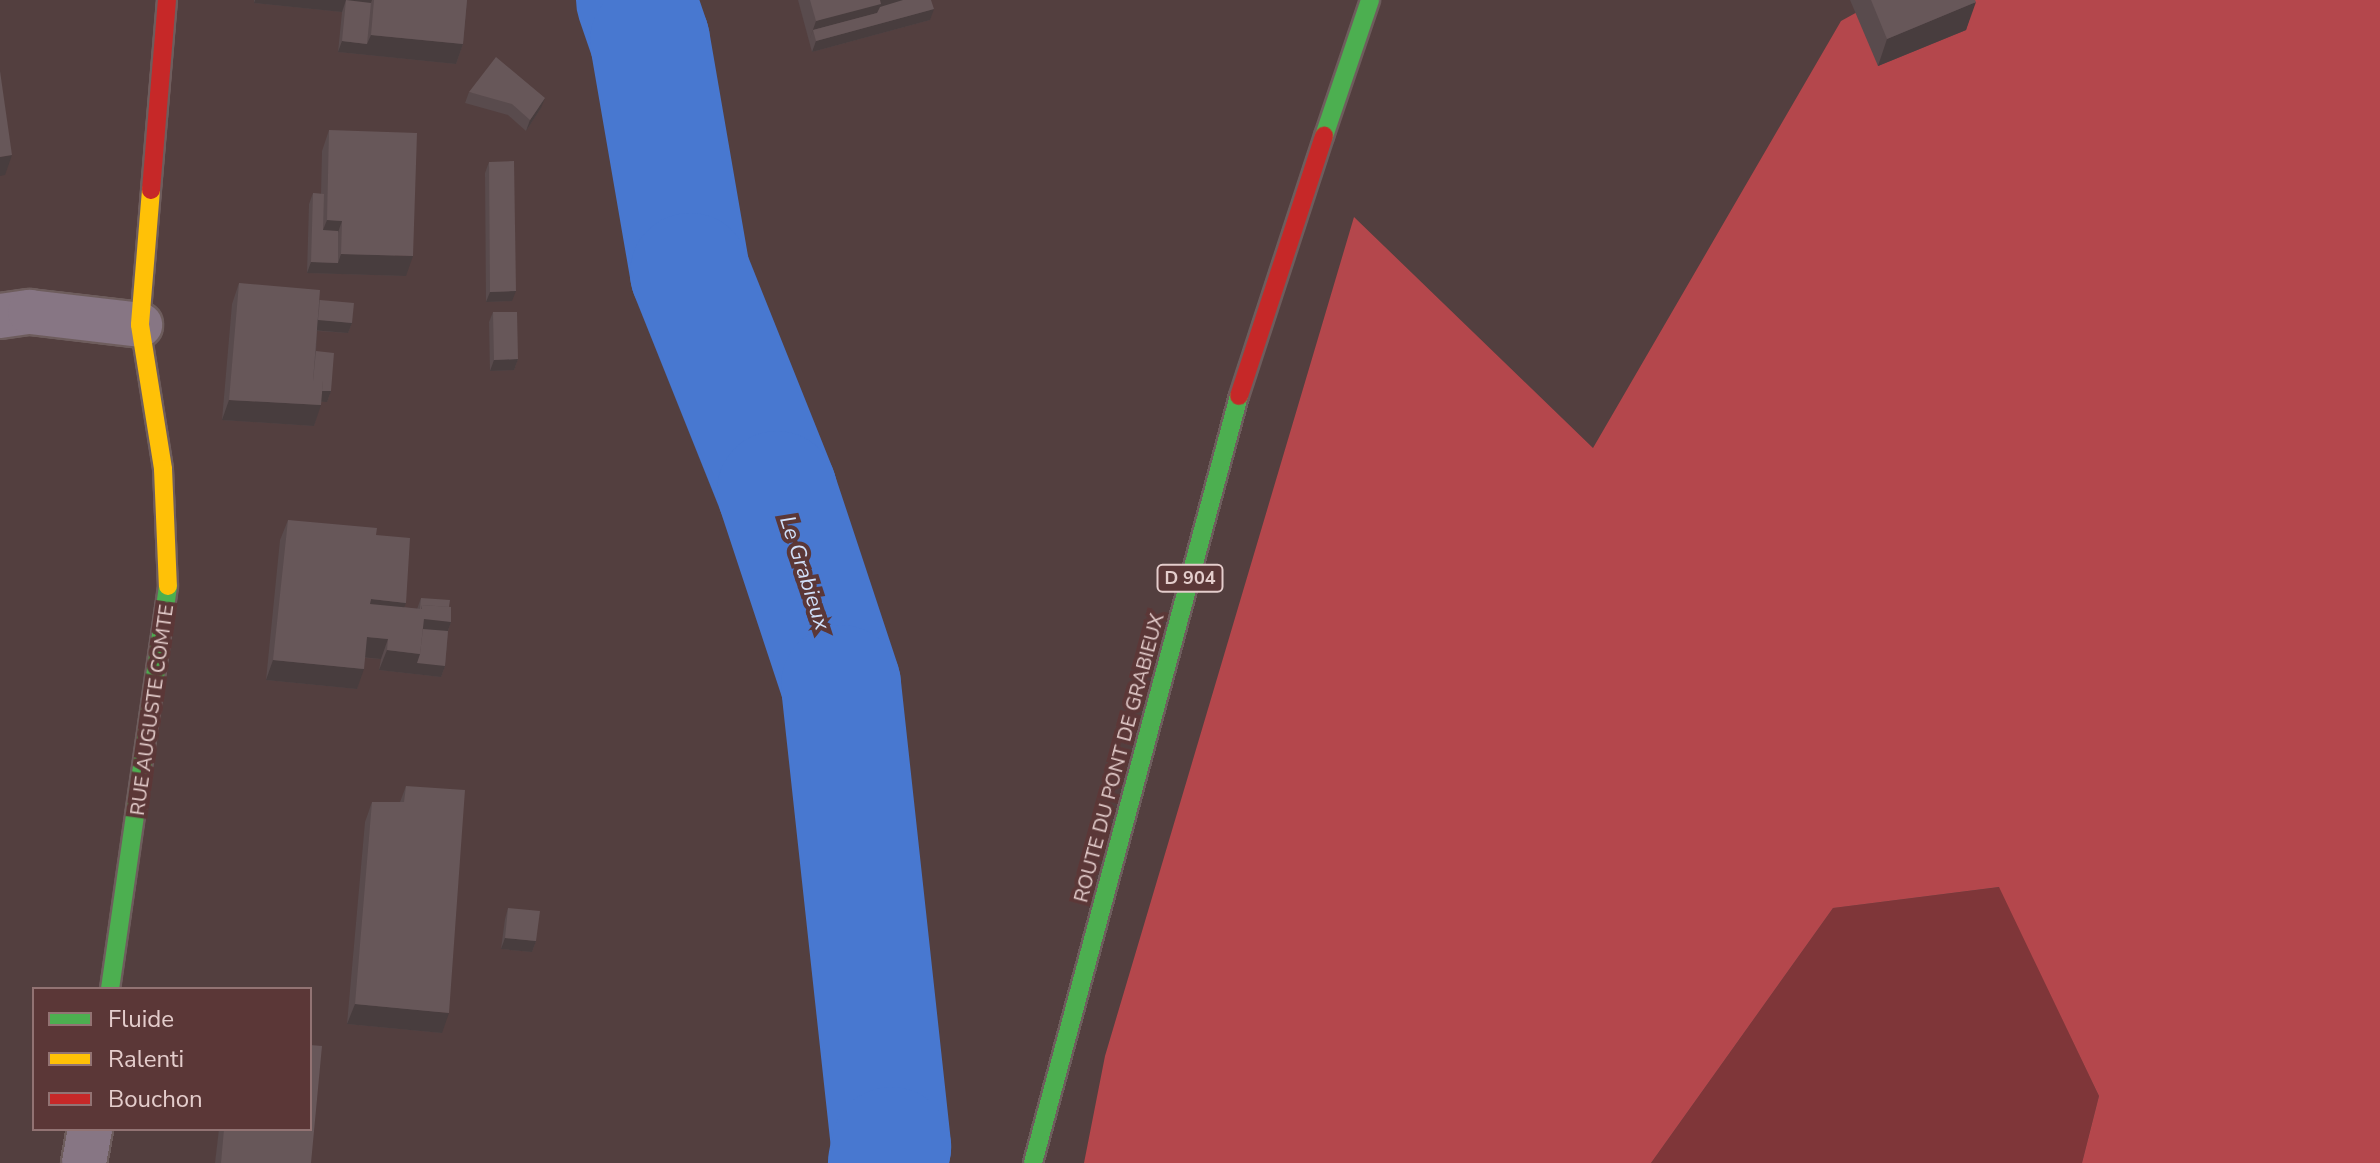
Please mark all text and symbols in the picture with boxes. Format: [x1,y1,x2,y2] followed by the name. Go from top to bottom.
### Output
[773,513,835,633] water label: Le Grabieux
[1156,564,1224,592] road number: D 904
[125,603,179,817] street label: RUE AUGUSTE COMTE
[1069,611,1169,905] street label: ROUTE DU PONT DE GRABIEUX
[32,987,312,1131] legend
[108,1003,174,1035] text: Fluide
[108,1043,184,1075] text: Ralenti
[108,1083,203,1115] text: Bouchon

